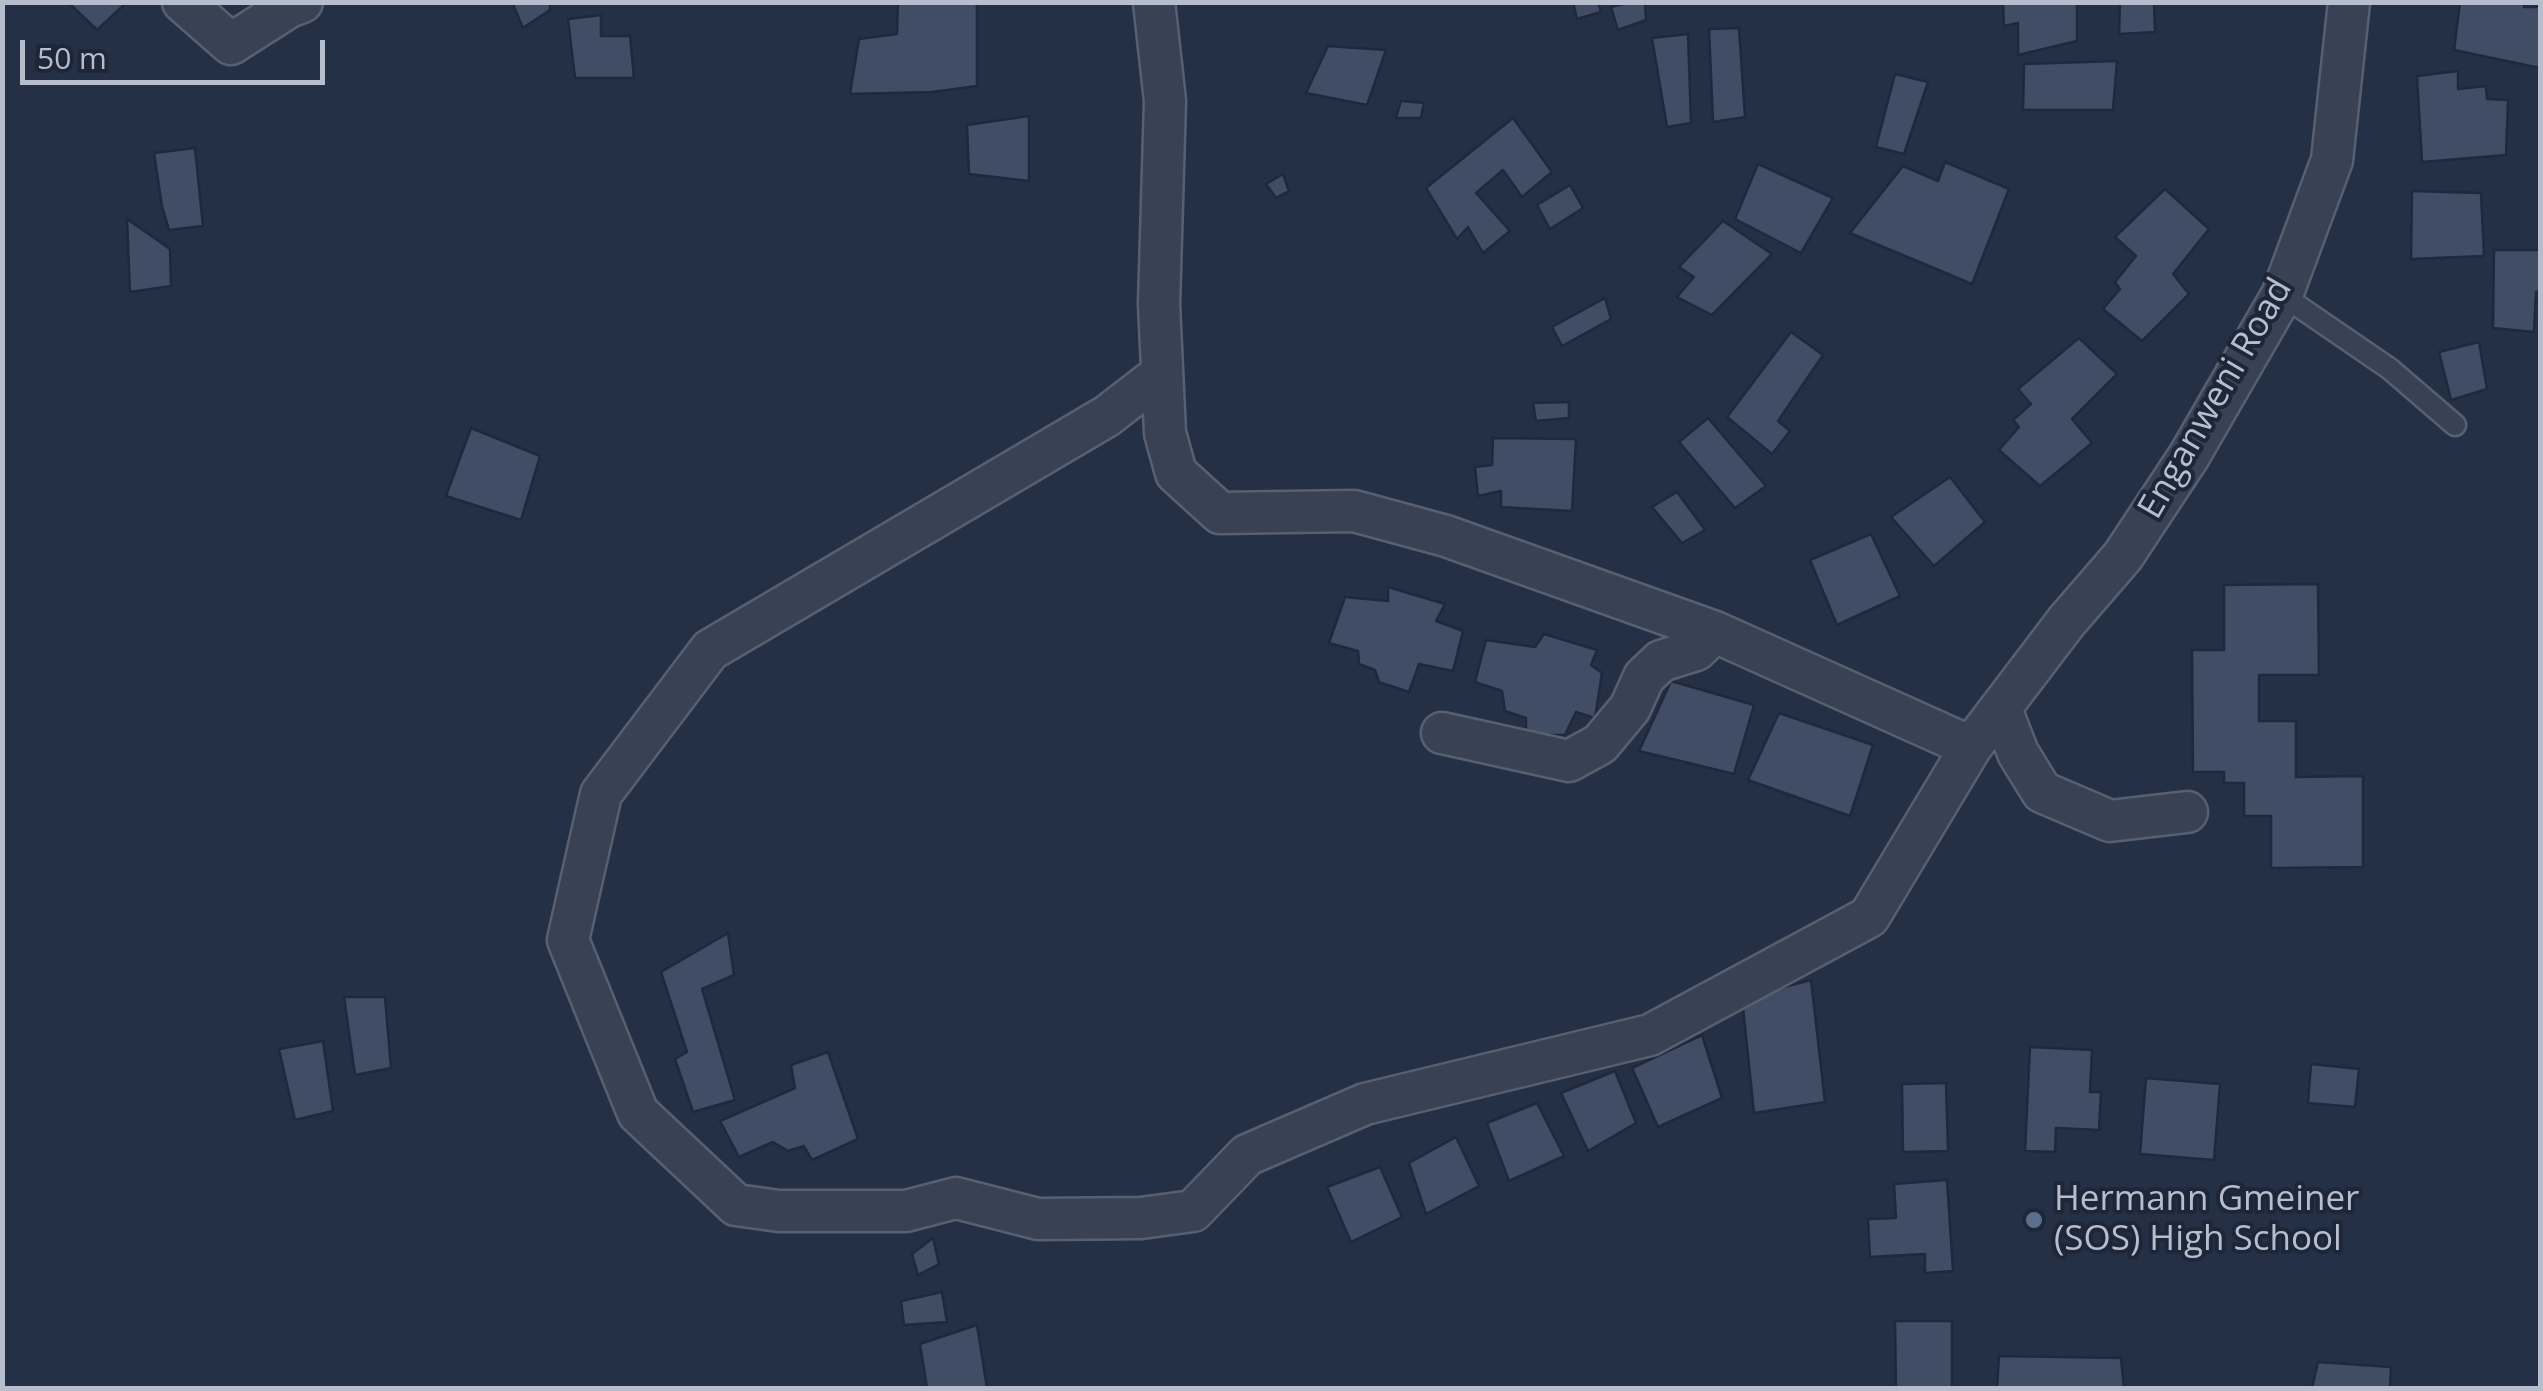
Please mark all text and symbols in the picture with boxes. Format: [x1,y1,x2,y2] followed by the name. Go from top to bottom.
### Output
[25,20,330,82] scale bar
[37,37,107,78] text: 50 m
[2130,271,2302,527] street label: Enganweni Road
[2054,1179,2359,1261] place label: Hermann Gmeiner (SOS) High School
[2023,1209,2045,1231] marker: Hermann Gmeiner (SOS) High School

